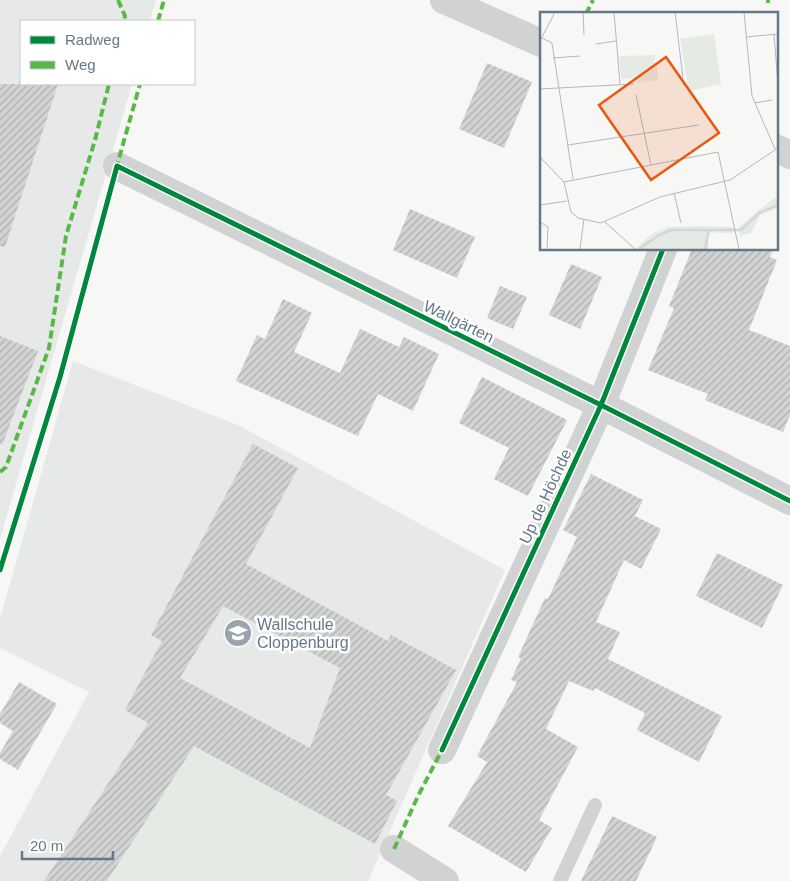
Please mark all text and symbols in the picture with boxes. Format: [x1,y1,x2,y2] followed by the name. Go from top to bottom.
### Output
[540,12,778,250] inset map
[20,20,195,85] legend
[65,31,120,48] text: Radweg
[65,56,96,73] text: Weg
[421,297,497,346] street label: Wallgärten
[516,446,575,546] street label: Up de Höchde
[257,616,349,651] place label: Wallschule Cloppenburg
[223,618,253,648] school or university icon: Wallschule Cloppenburg
[22,828,114,860] scale bar
[30,837,63,854] text: 20 m

